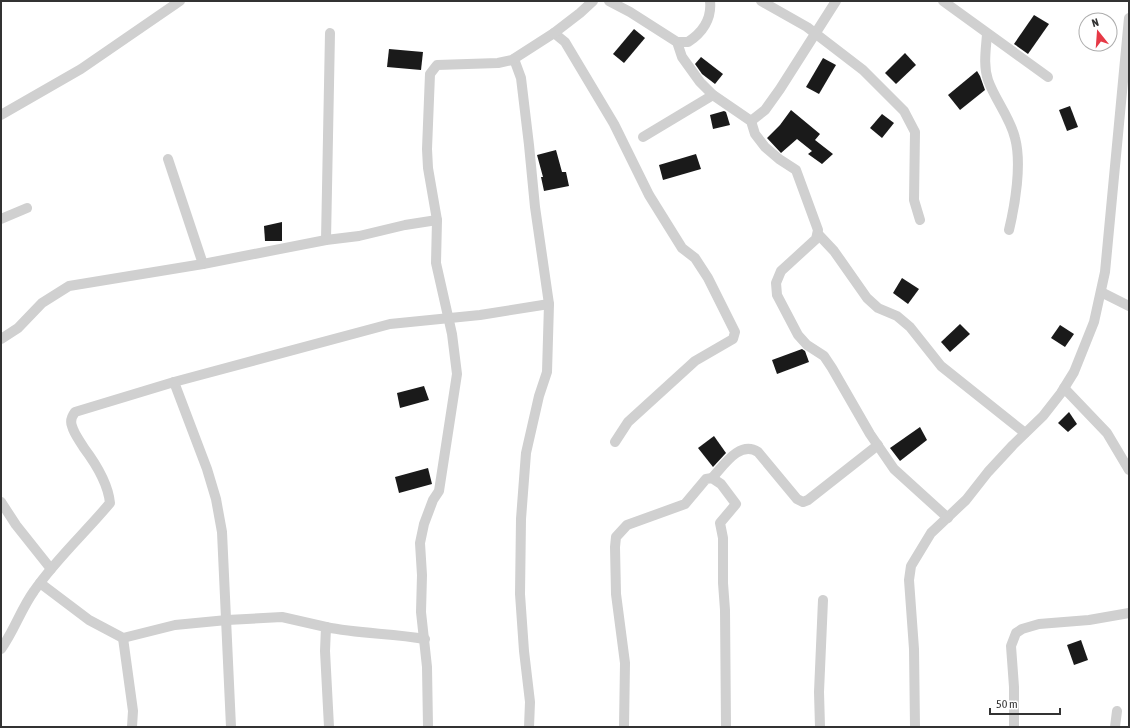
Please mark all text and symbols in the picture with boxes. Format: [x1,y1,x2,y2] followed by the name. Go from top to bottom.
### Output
[1078,12,1118,52] north arrow
[1090,16,1100,29] text: N
[990,690,1060,716] scale bar
[996,697,1018,711] text: 50 m

